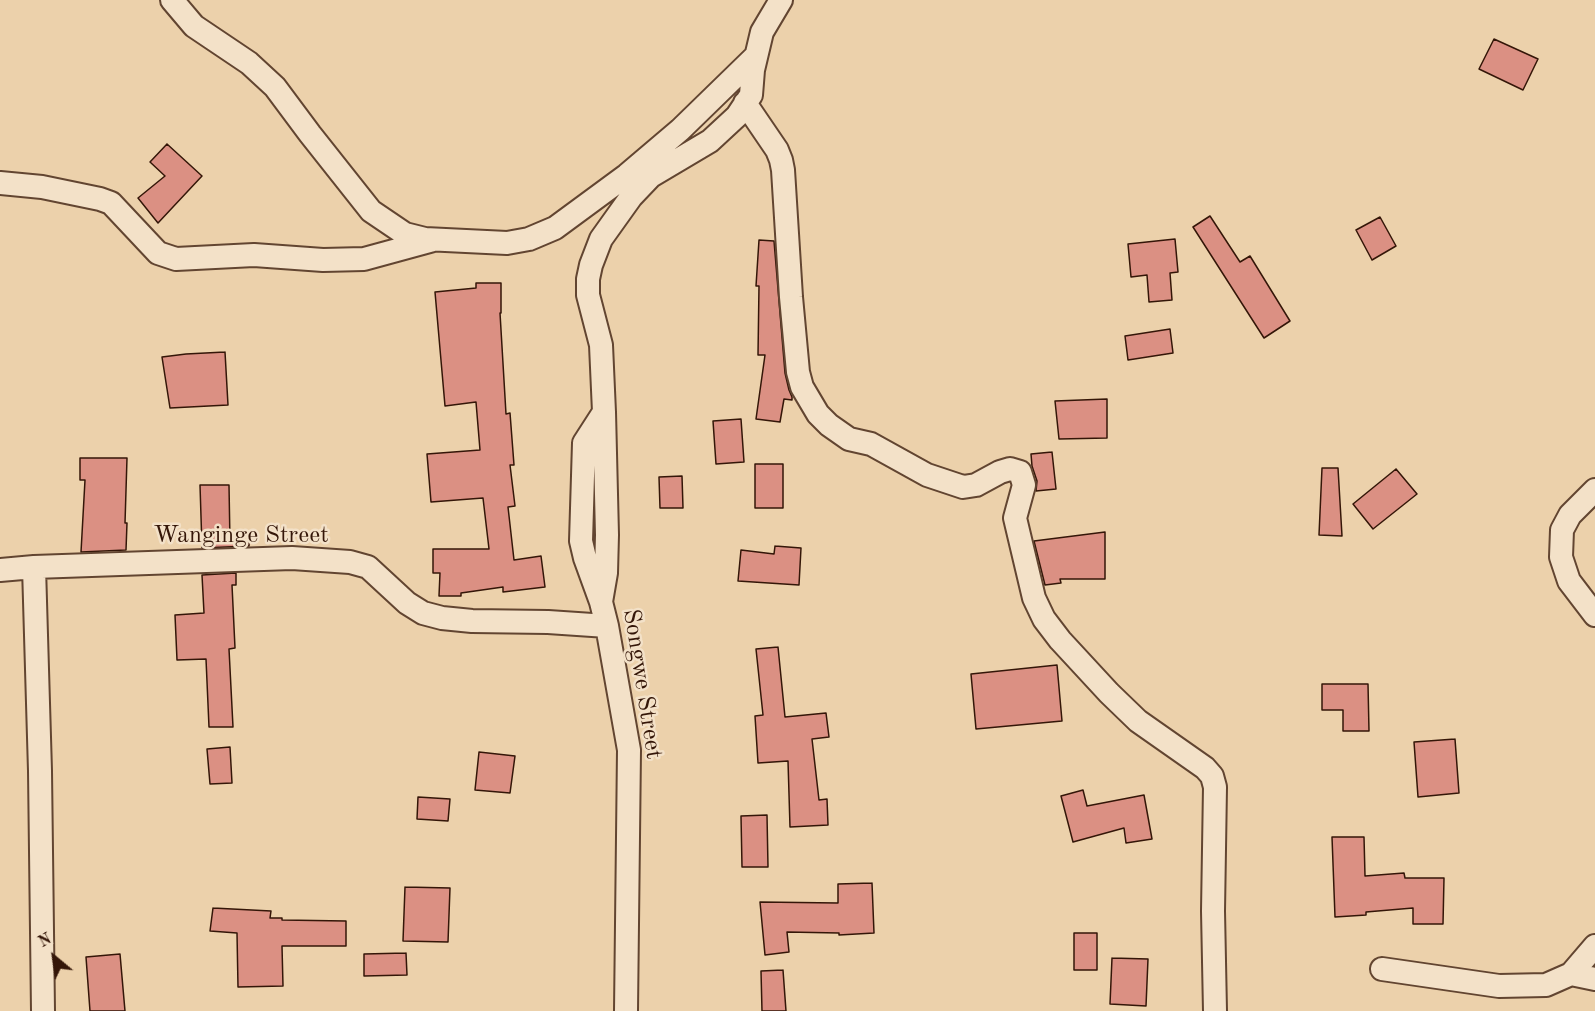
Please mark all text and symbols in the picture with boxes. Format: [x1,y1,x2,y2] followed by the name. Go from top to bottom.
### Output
[153,522,329,550] street label: Wanginge Street
[616,607,668,761] street label: Songwe Street
[24,927,84,987] north arrow
[36,931,54,951] text: N

